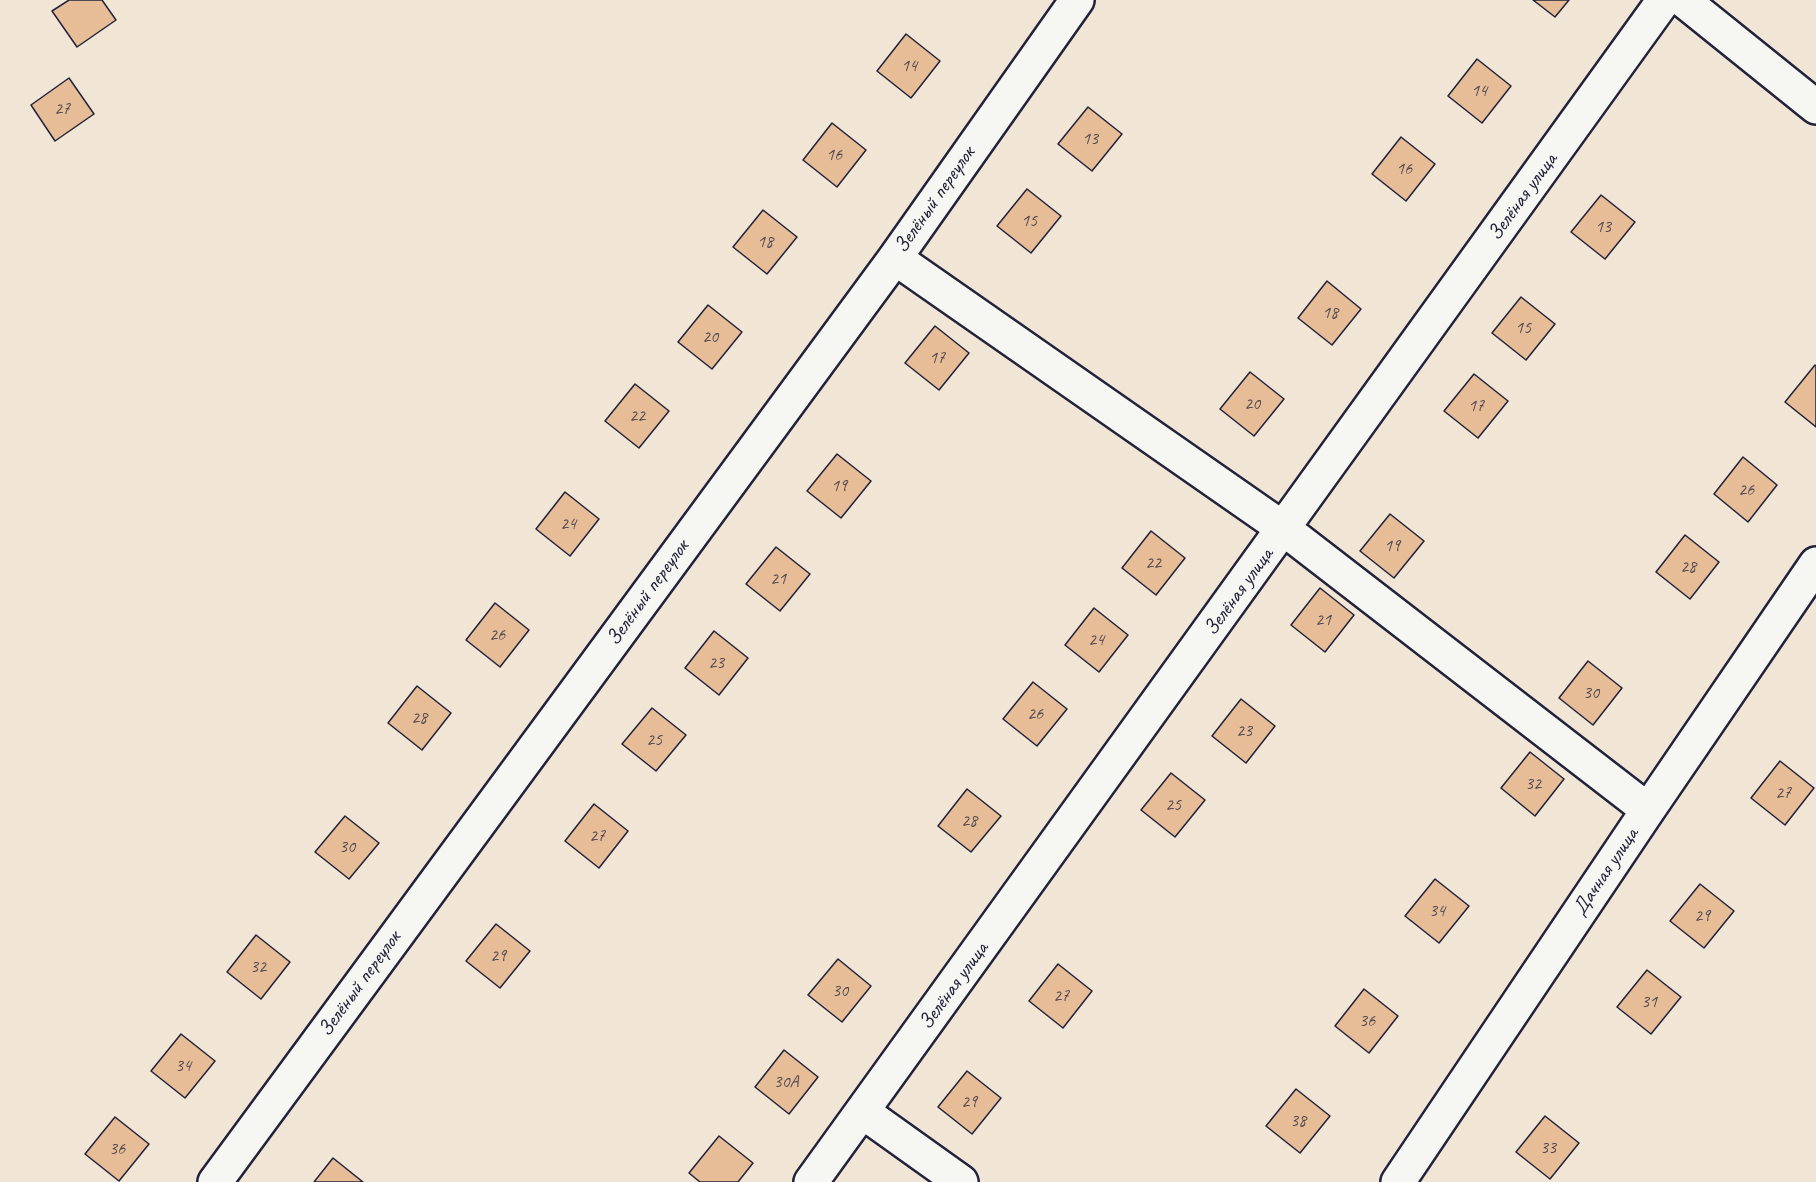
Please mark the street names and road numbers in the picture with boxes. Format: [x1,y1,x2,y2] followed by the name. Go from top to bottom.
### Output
[889,142,981,258] street label: Зелёный переулок
[1483,148,1563,246] street label: Зелёная улица
[601,535,695,651] street label: Зелёный переулок
[1199,543,1279,641] street label: Зелёная улица
[1568,823,1644,921] street label: Дачная улица
[313,926,407,1042] street label: Зелёный переулок
[914,937,994,1035] street label: Зелёная улица

